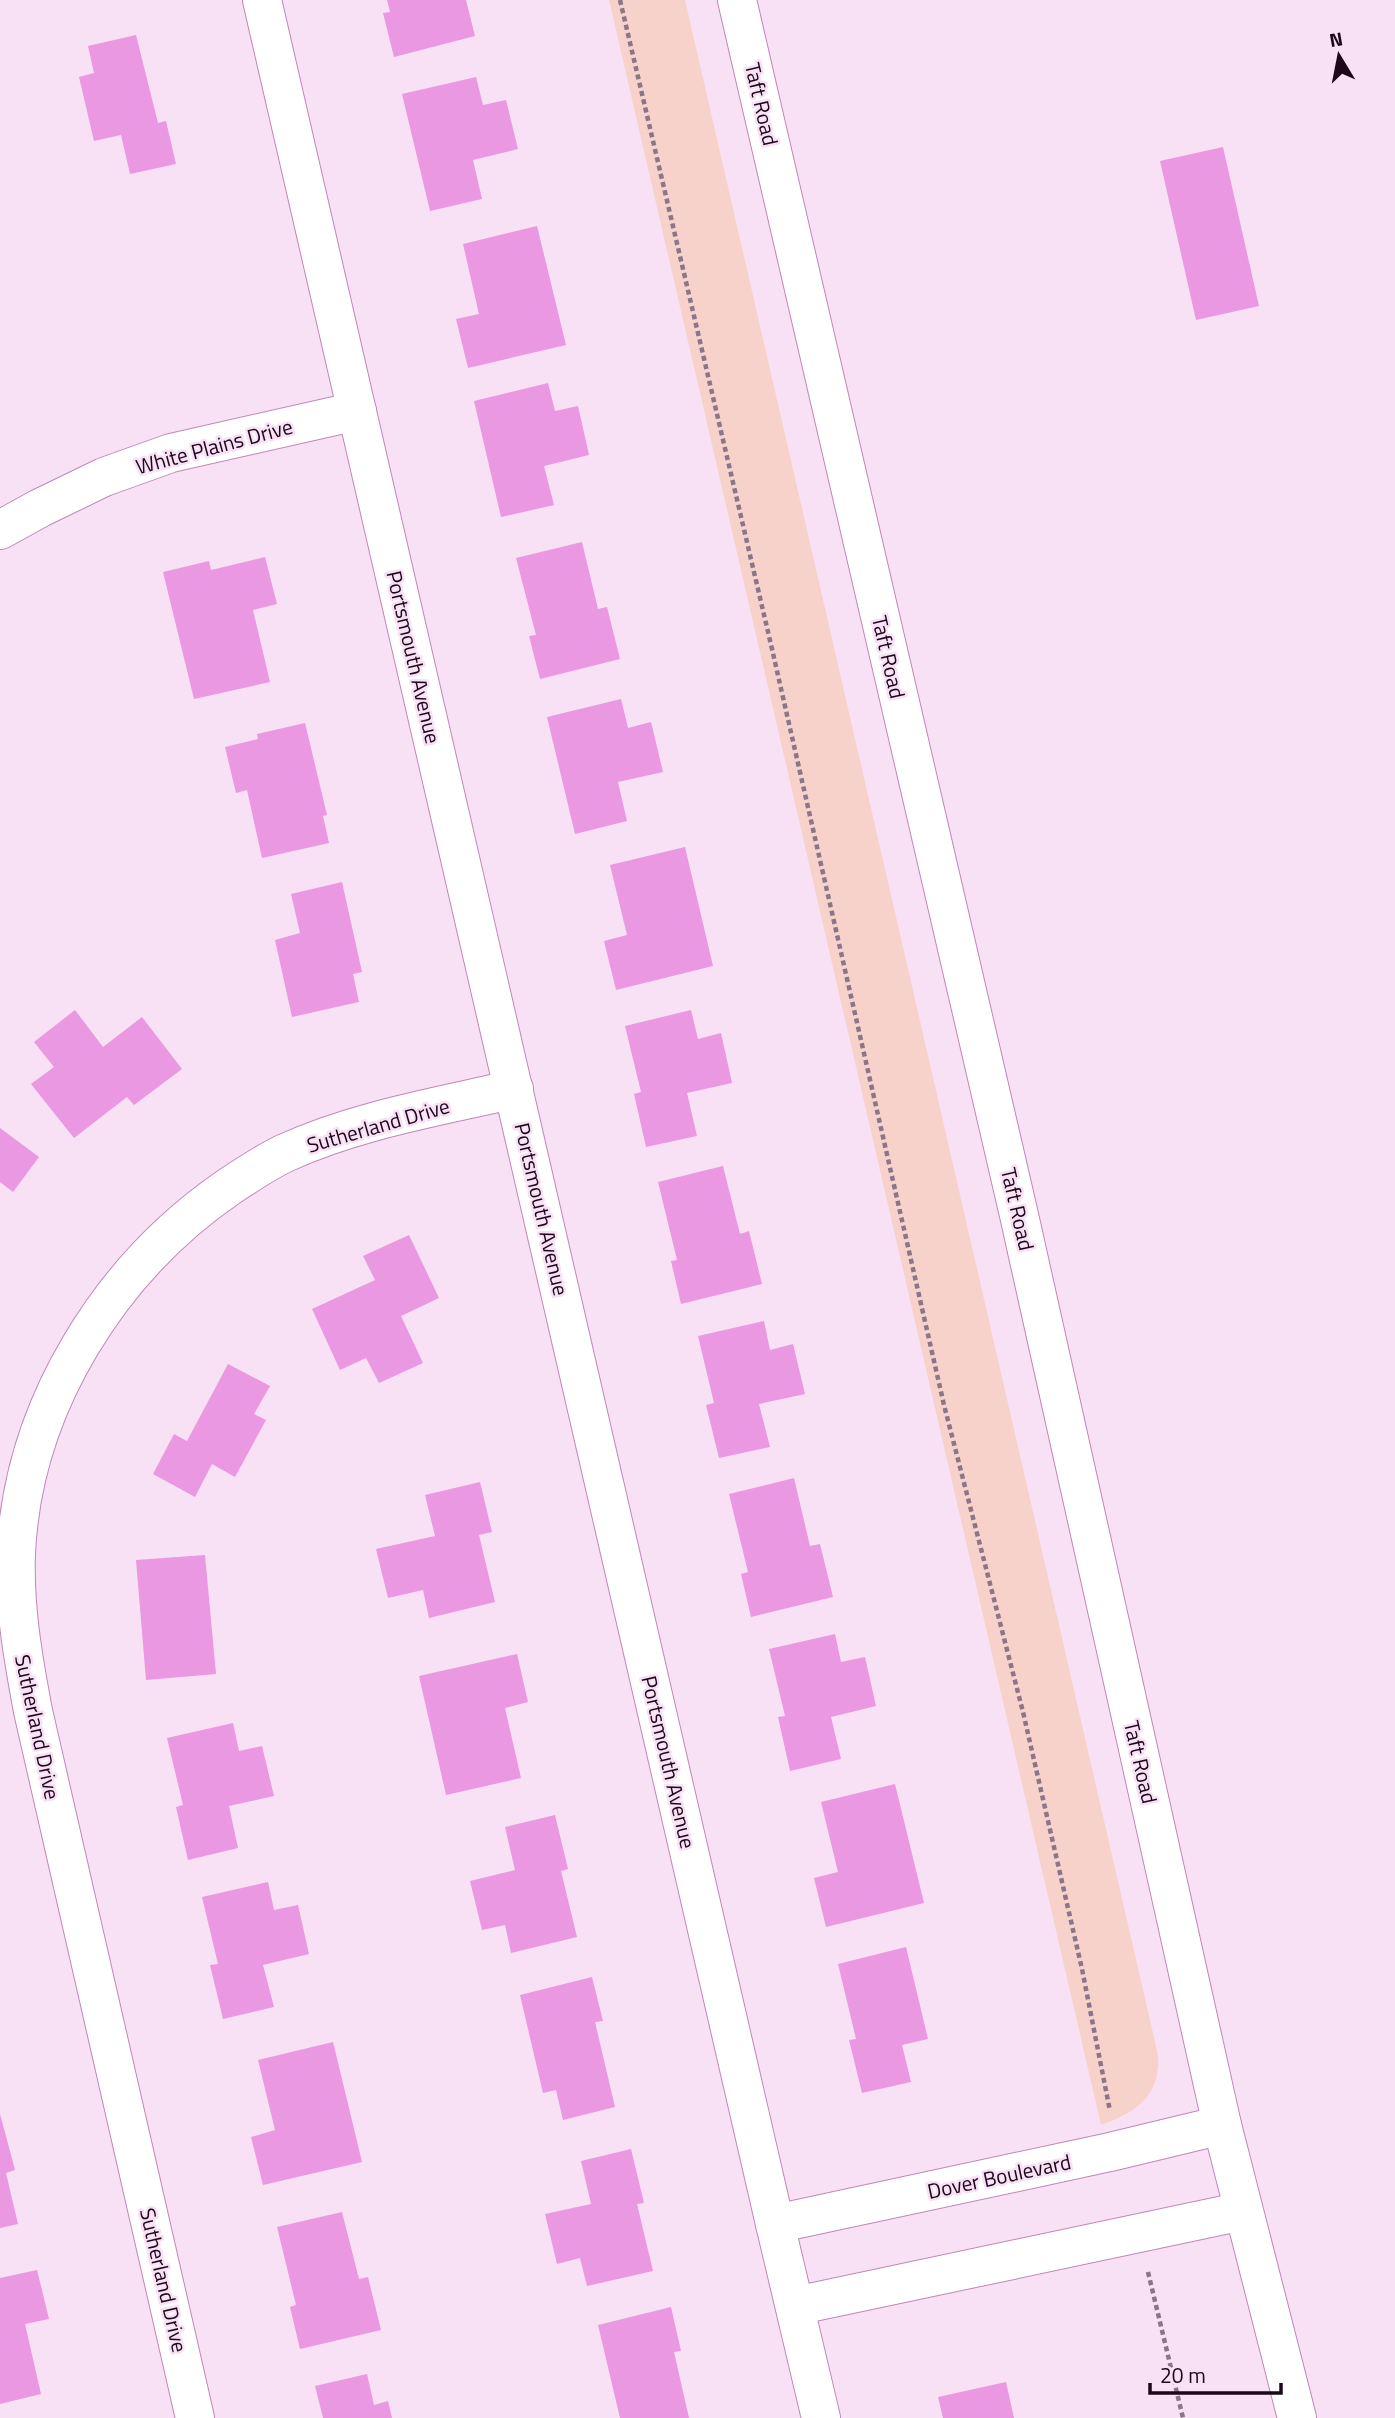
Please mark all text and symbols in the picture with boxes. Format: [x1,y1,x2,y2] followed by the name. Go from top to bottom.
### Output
[1304,21,1374,91] north arrow
[1327,23,1345,54] text: N
[737,59,787,149] street label: Taft Road
[132,410,296,482] street label: White Plains Drive
[379,567,449,747] street label: Portsmouth Avenue
[864,612,914,702] street label: Taft Road
[303,1089,453,1161] street label: Sutherland Drive
[507,1119,577,1299] street label: Portsmouth Avenue
[993,1164,1043,1254] street label: Taft Road
[7,1652,69,1802] street label: Sutherland Drive
[634,1672,704,1852] street label: Portsmouth Avenue
[1116,1717,1166,1807] street label: Taft Road
[924,2145,1074,2207] street label: Dover Boulevard
[132,2205,196,2355] street label: Sutherland Drive
[1150,2352,1281,2396] scale bar
[1160,2359,1206,2391] text: 20 m

